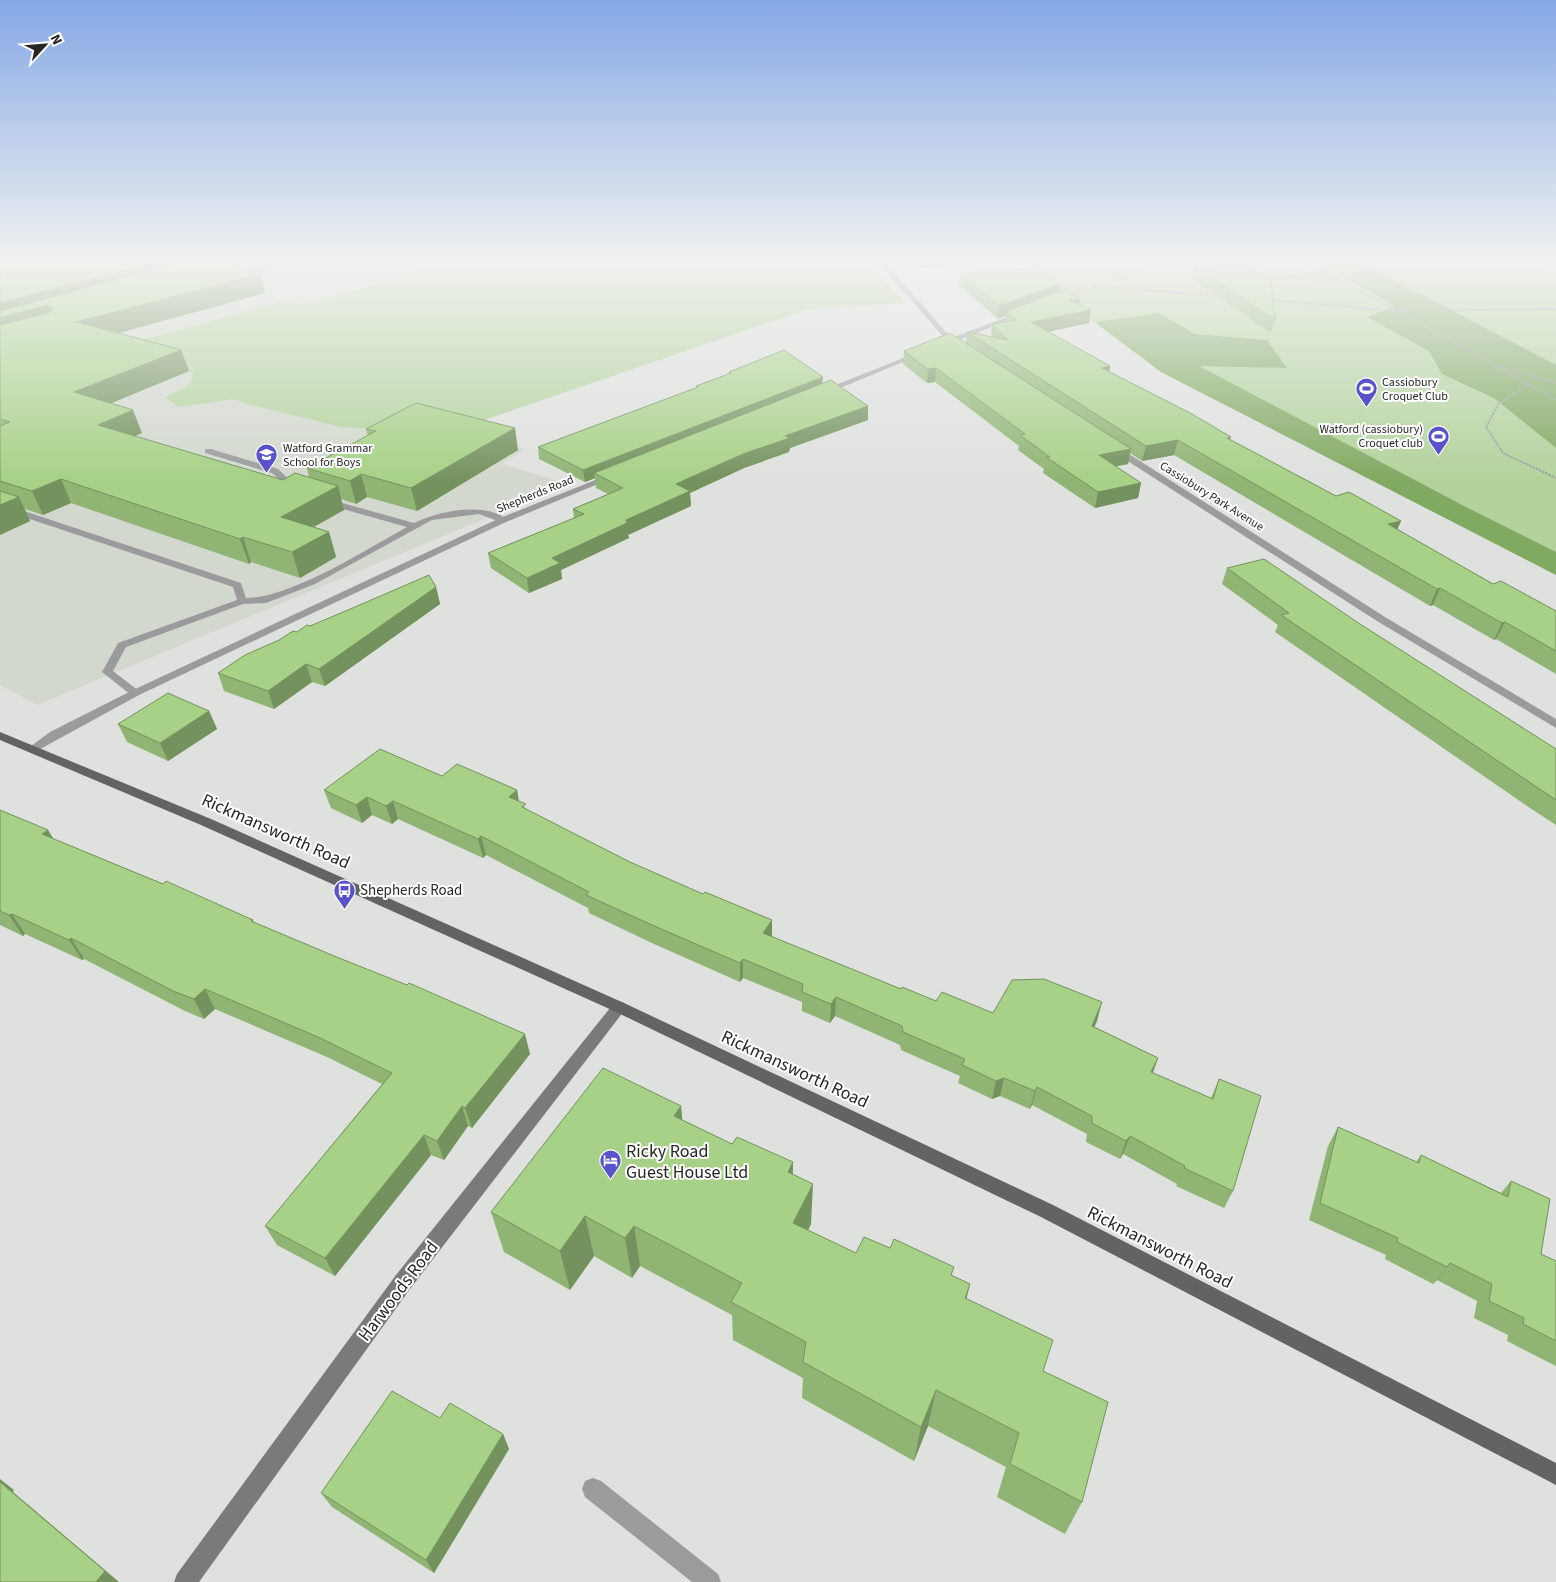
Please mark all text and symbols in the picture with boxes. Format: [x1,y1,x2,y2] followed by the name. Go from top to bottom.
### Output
[20,20,70,70] north arrow
[45,31,67,48] text: N
[1382,374,1448,405] place label: Cassiobury Croquet Club
[1354,377,1378,408] sports icon: Cassiobury Croquet Club
[1320,421,1423,452] place label: Watford (cassiobury) Croquet club
[1427,424,1451,455] sports icon: Watford (cassiobury) Croquet club
[283,440,373,471] place label: Watford Grammar School for Boys
[255,443,279,474] school or university icon: Watford Grammar School for Boys
[1156,457,1267,535] street label: Cassiobury Park Avenue
[494,471,576,518] street label: Shepherds Road
[198,787,354,875] street label: Rickmansworth Road
[332,878,356,909] bus stop icon: Shepherds Road
[360,880,462,901] place label: Shepherds Road
[717,1024,873,1115] street label: Rickmansworth Road
[626,1139,748,1185] place label: Ricky Road Guest House Ltd
[598,1149,622,1180] hotel icon: Ricky Road Guest House Ltd
[1083,1200,1237,1295] street label: Rickmansworth Road
[352,1236,444,1347] street label: Harwoods Road

